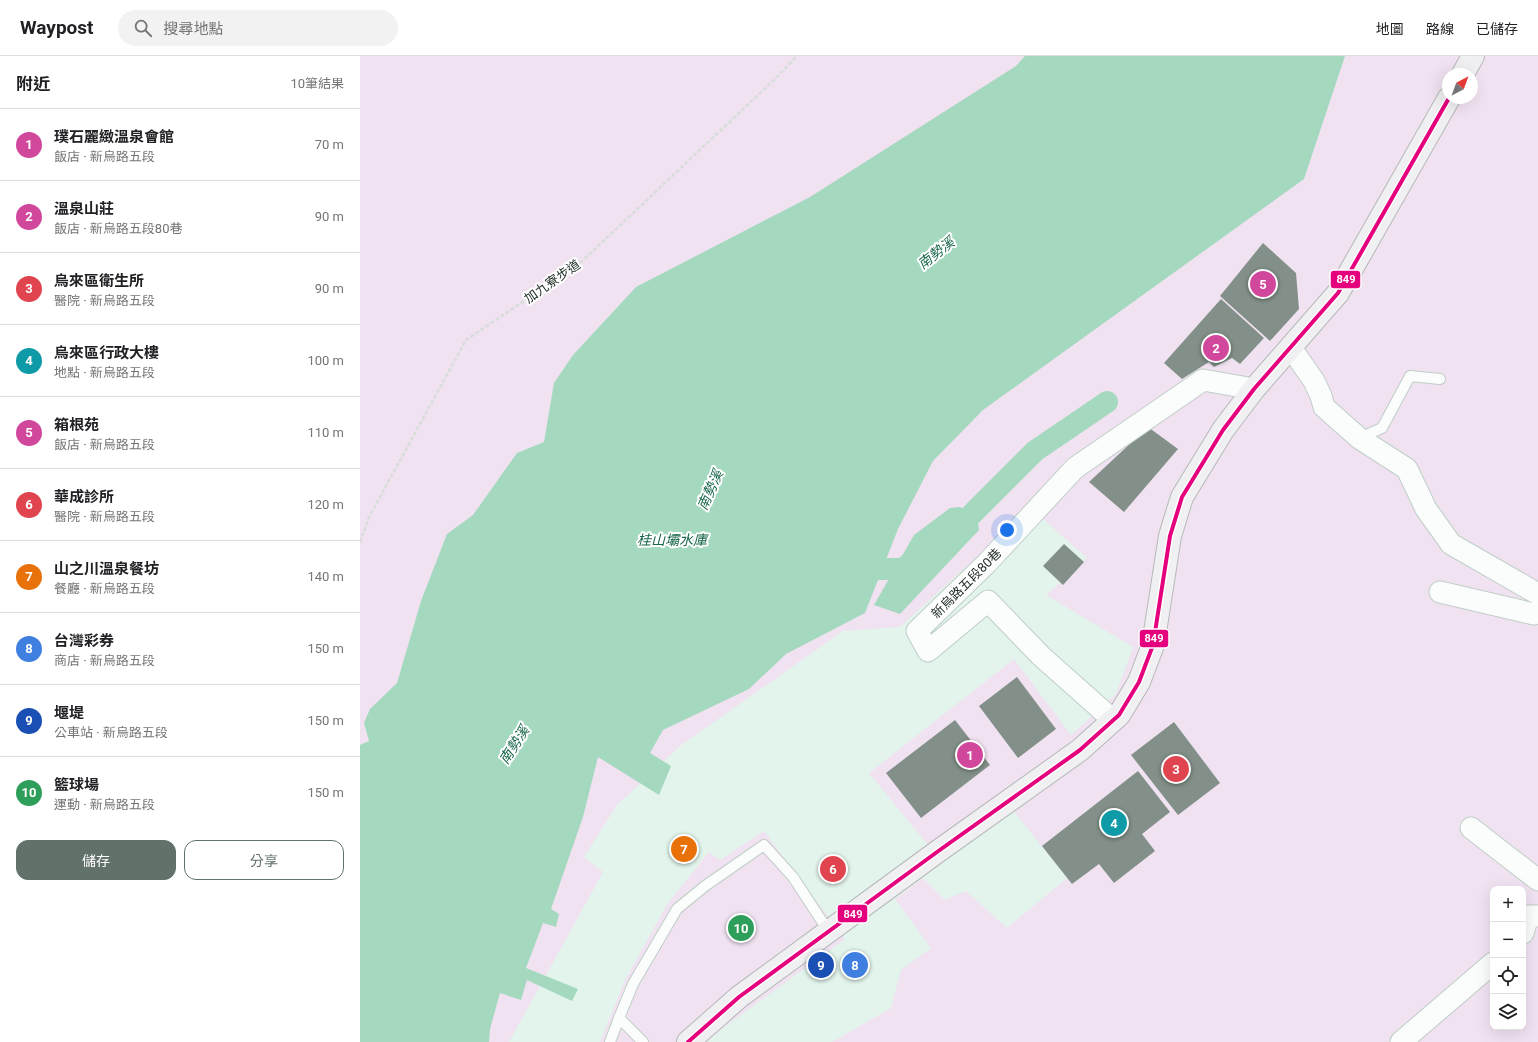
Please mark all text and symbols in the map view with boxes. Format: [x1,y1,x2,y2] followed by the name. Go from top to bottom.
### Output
[118,10,398,46] search box
[20,16,94,39] text: Waypost
[132,17,154,39] icon: search
[164,20,224,38] text: 搜尋地點
[1376,21,1404,37] text: 地圖
[1426,21,1454,37] text: 路線
[1476,21,1518,37] text: 已儲存
[1442,68,1478,104] north arrow
[16,74,50,94] text: 附近
[290,76,344,91] text: 10筆結果
[54,128,174,146] text: 璞石麗緻溫泉會館
[25,137,33,152] text: 1
[315,137,344,152] text: 70 m
[54,149,155,164] text: 飯店 · 新烏路五段
[54,200,114,218] text: 溫泉山莊
[25,209,33,224] text: 2
[315,209,344,224] text: 90 m
[54,221,182,236] text: 飯店 · 新烏路五段80巷
[915,233,959,272] water label: 南勢溪
[521,257,583,306] street label: 加九寮步道
[1250,269,1276,299] pin: 5
[1330,270,1361,289] line badge: 849
[54,272,144,290] text: 烏來區衛生所
[1337,273,1355,286] text: 849
[25,281,33,296] text: 3
[315,281,344,296] text: 90 m
[54,293,155,308] text: 醫院 · 新烏路五段
[1203,333,1229,363] pin: 2
[54,344,159,362] text: 烏來區行政大樓
[25,353,33,368] text: 4
[307,353,344,368] text: 100 m
[54,365,155,380] text: 地點 · 新烏路五段
[54,416,99,434] text: 箱根苑
[25,425,33,440] text: 5
[307,425,344,440] text: 110 m
[54,437,155,452] text: 飯店 · 新烏路五段
[694,466,727,512] water label: 南勢溪
[54,488,114,506] text: 華成診所
[25,497,33,512] text: 6
[307,497,344,512] text: 120 m
[54,509,155,524] text: 醫院 · 新烏路五段
[997,520,1017,540] your location
[637,532,709,548] water label: 桂山壩水庫
[928,545,1004,621] street label: 新烏路五段80巷
[54,560,159,578] text: 山之川溫泉餐坊
[25,569,33,584] text: 7
[307,569,344,584] text: 140 m
[54,581,155,596] text: 餐廳 · 新烏路五段
[1139,629,1169,648] line badge: 849
[54,632,114,650] text: 台灣彩券
[1145,632,1163,645] text: 849
[25,641,33,656] text: 8
[307,641,344,656] text: 150 m
[54,653,155,668] text: 商店 · 新烏路五段
[54,704,84,722] text: 堰堤
[25,713,33,728] text: 9
[307,713,344,728] text: 150 m
[496,721,533,767] water label: 南勢溪
[54,725,168,740] text: 公車站 · 新烏路五段
[957,740,983,770] pin: 1
[1163,754,1189,784] pin: 3
[54,776,99,794] text: 籃球場
[22,785,36,800] text: 10
[307,785,344,800] text: 150 m
[54,797,155,812] text: 運動 · 新烏路五段
[1101,808,1127,838] pin: 4
[671,834,697,864] pin: 7
[16,840,176,880] button: 儲存
[184,840,344,880] button: 分享
[820,854,846,884] pin: 6
[1490,886,1526,1030] map controls
[1490,886,1526,922] button: +
[837,904,868,923] line badge: 849
[844,908,862,921] text: 849
[728,913,754,943] pin: 10
[1490,922,1526,958] button: −
[808,950,834,980] pin: 9
[842,950,868,980] pin: 8
[1490,958,1526,994] button: locate
[1490,994,1526,1030] button: layers

